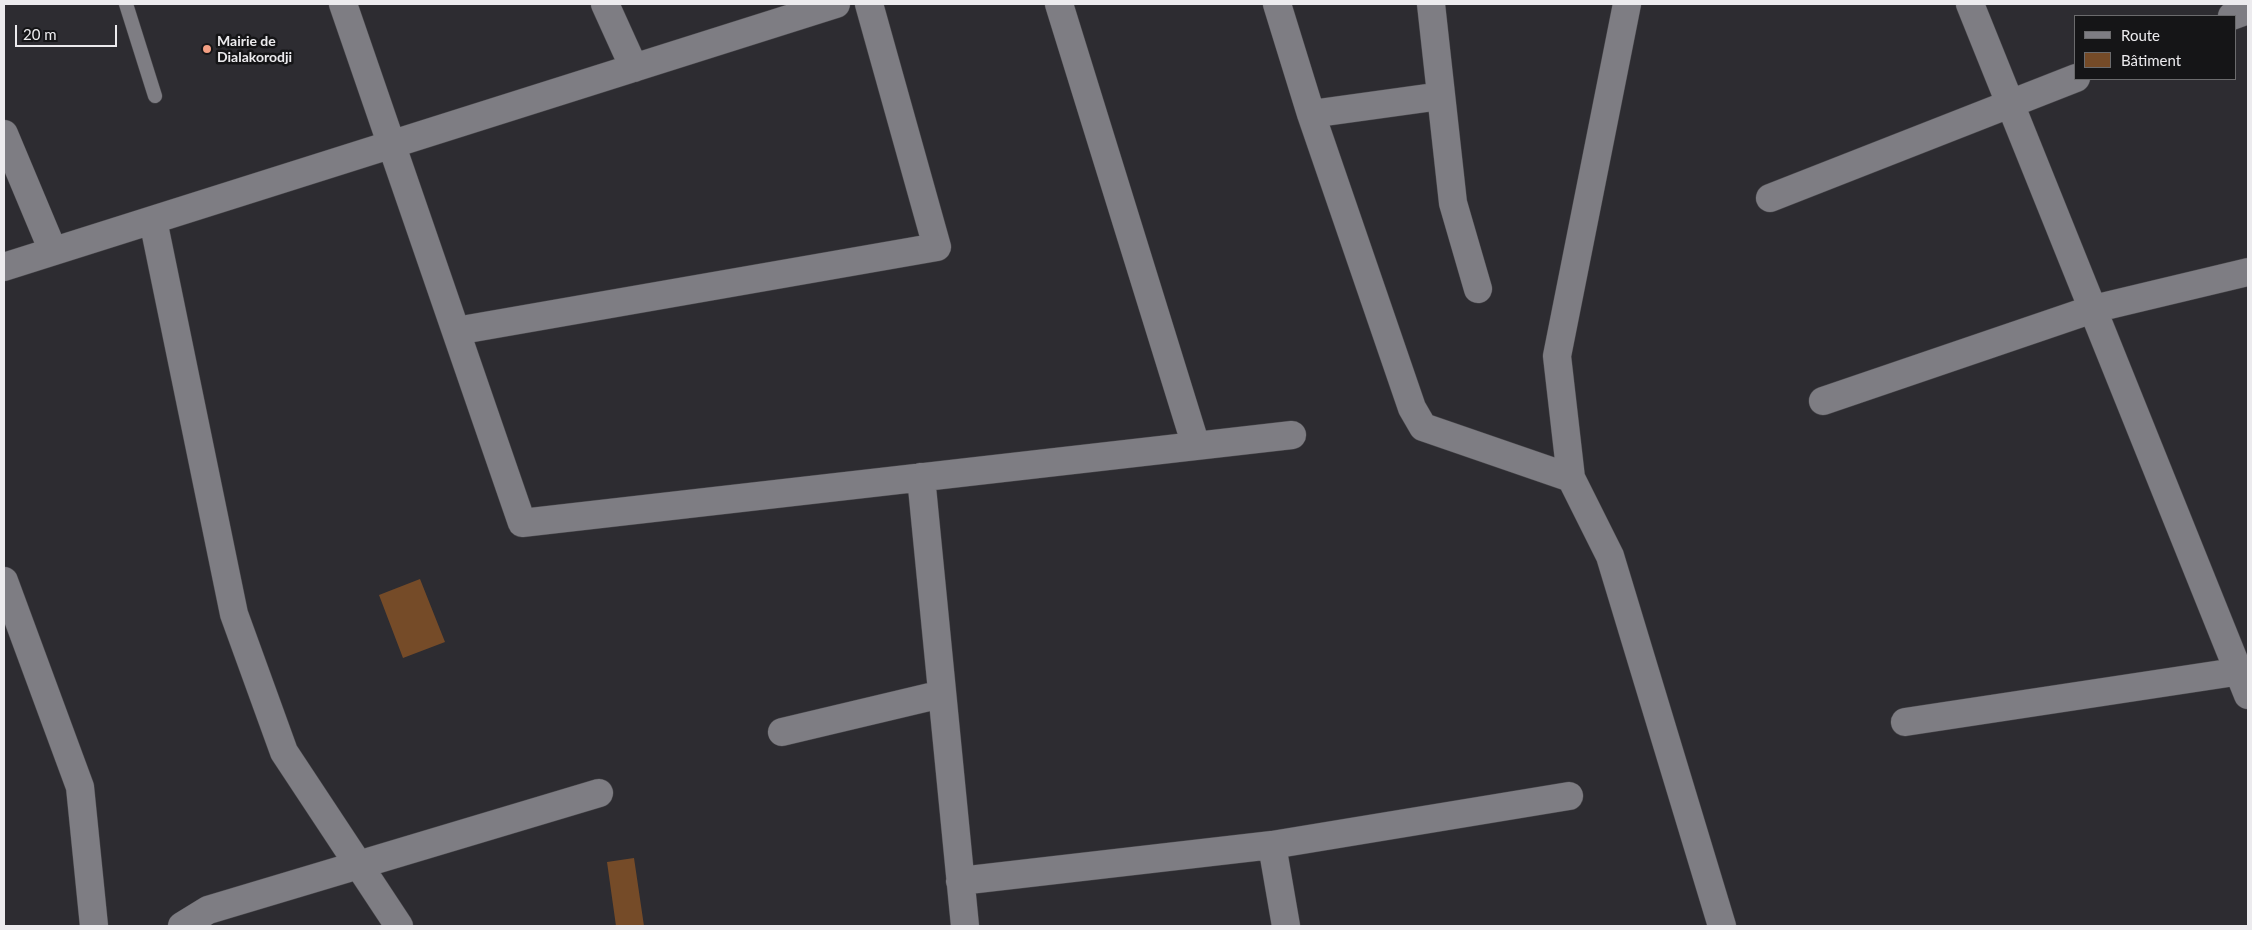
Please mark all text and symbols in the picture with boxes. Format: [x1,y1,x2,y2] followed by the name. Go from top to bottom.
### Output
[18,15,120,47] scale bar
[2074,15,2237,80] legend
[23,25,57,43] text: 20 m
[2121,26,2160,44] text: Route
[217,33,292,65] place label: Mairie de Dialakorodji
[201,43,213,55] marker: Mairie de Dialakorodji
[2121,51,2181,69] text: Bâtiment

